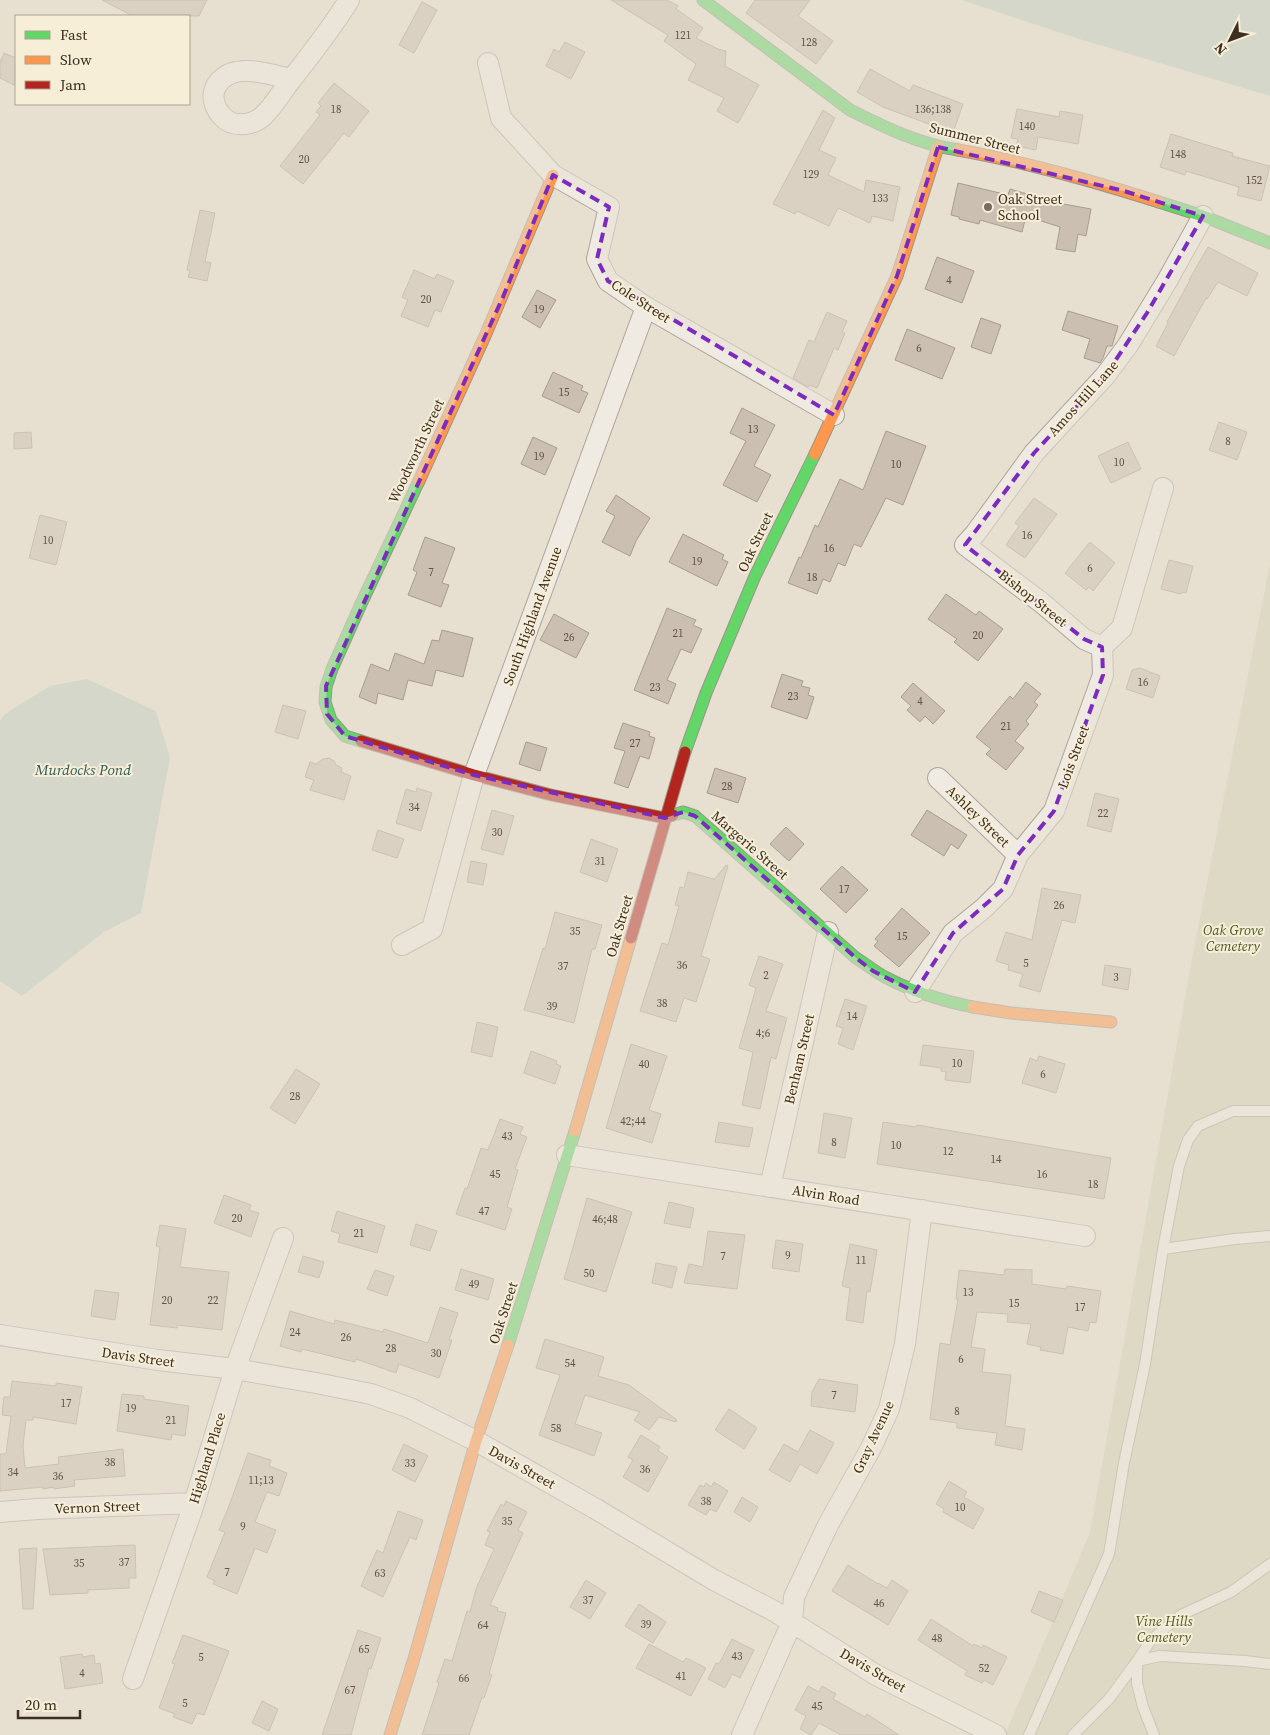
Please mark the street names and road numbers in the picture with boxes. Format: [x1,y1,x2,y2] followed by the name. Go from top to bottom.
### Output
[927,117,1023,159] street label: Summer Street
[607,274,675,328] street label: Cole Street
[1043,355,1123,441] street label: Amos Hill Lane
[383,395,449,506] street label: Woodworth Street
[732,508,778,575] street label: Oak Street
[498,544,566,688] street label: South Highland Avenue
[994,565,1072,632] street label: Bishop Street
[1052,722,1094,791] street label: Lois Street
[942,781,1015,852] street label: Ashley Street
[707,806,793,884] street label: Margerie Street
[601,892,638,960] street label: Oak Street
[779,1012,819,1106] street label: Benham Street
[791,1180,861,1210] street label: Alvin Road
[484,1279,523,1347] street label: Oak Street
[100,1342,176,1372] street label: Davis Street
[847,1397,899,1477] street label: Gray Avenue
[184,1410,230,1506] street label: Highland Place
[485,1440,559,1494] street label: Davis Street
[54,1495,141,1518] street label: Vernon Street
[836,1643,910,1697] street label: Davis Street

